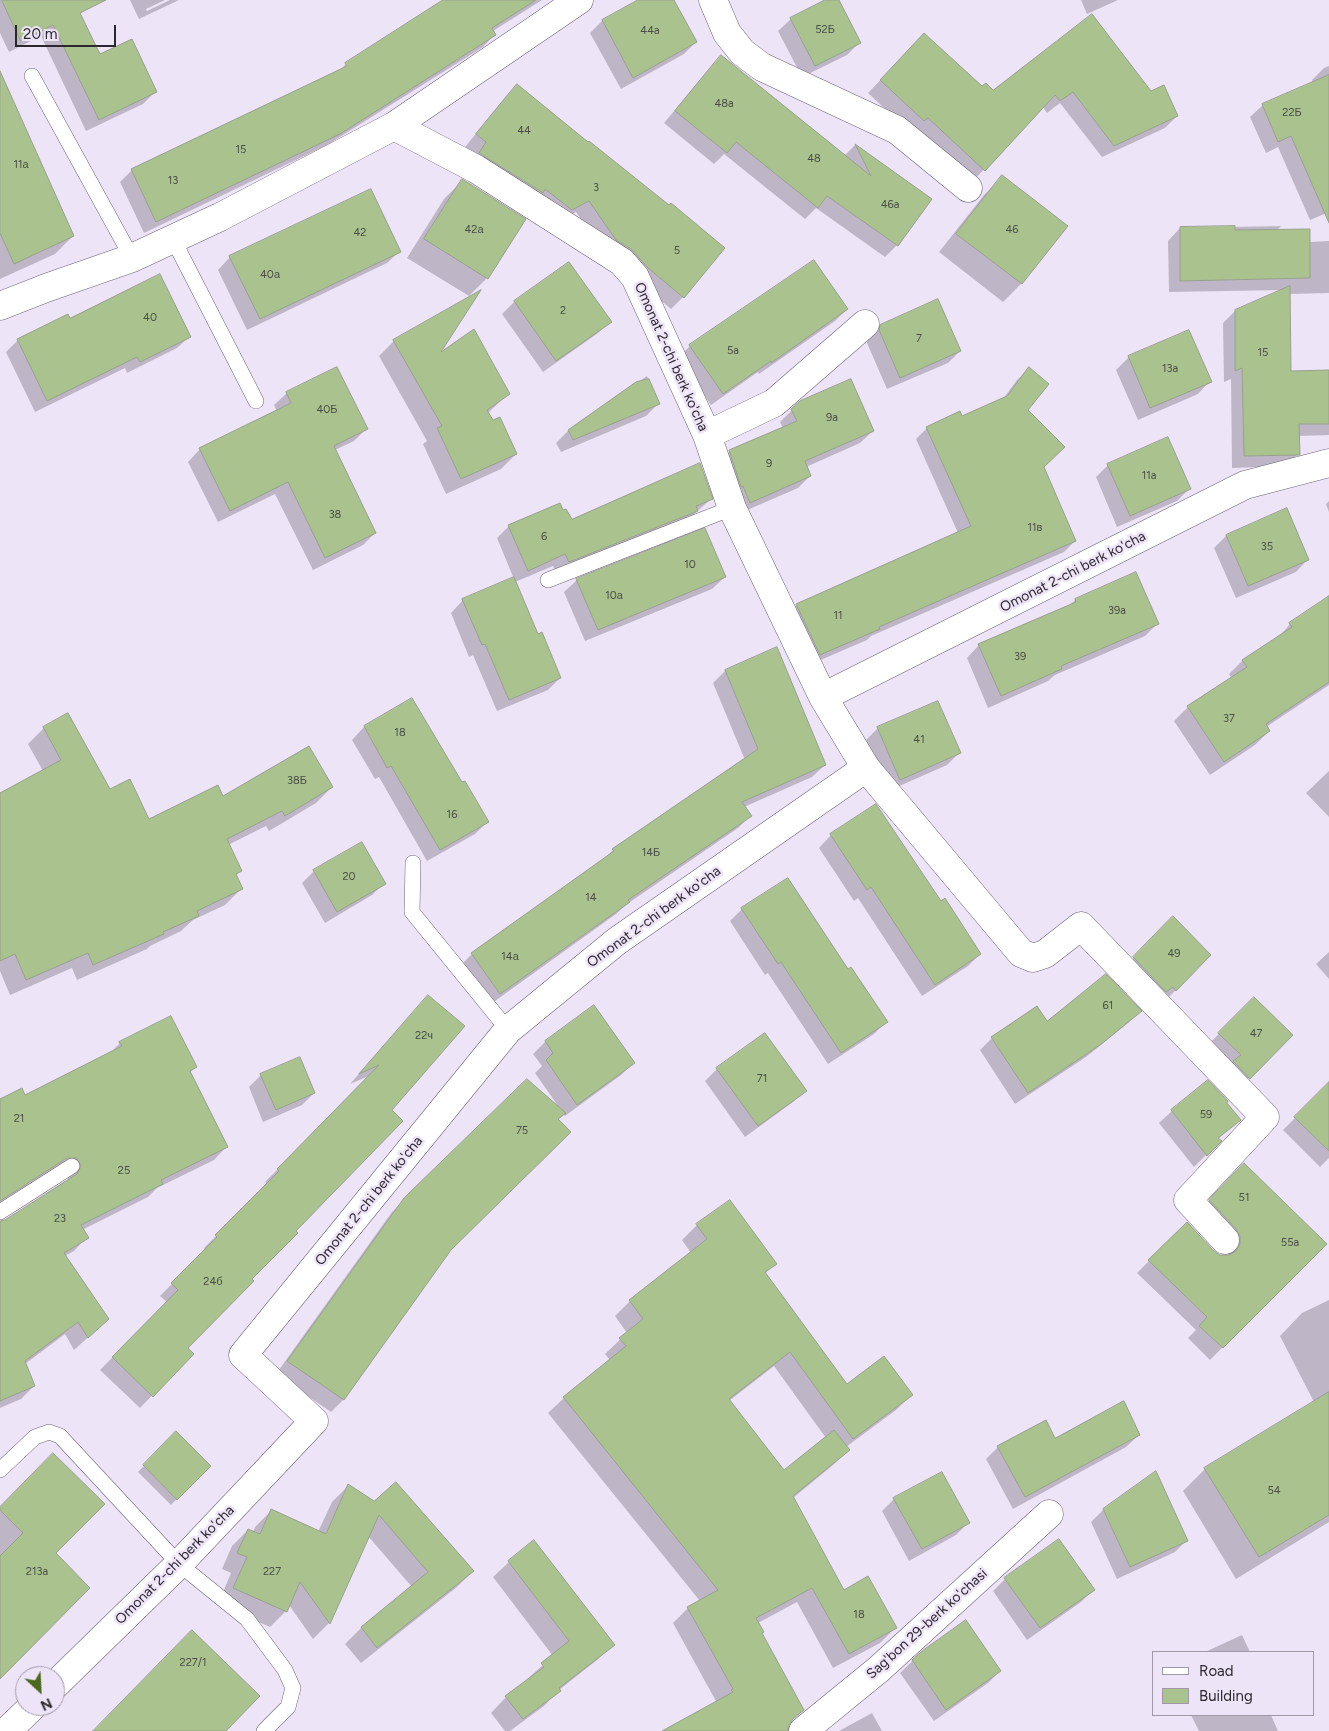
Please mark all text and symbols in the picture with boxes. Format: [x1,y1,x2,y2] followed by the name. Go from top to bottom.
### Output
[18,15,119,47] scale bar
[815,23,835,37] house number: 52Б
[640,24,660,38] house number: 44a
[23,25,57,43] text: 20 m
[714,97,734,111] house number: 48a
[1282,106,1302,120] house number: 22Б
[517,124,531,138] house number: 44
[236,143,246,157] house number: 15
[807,152,821,166] house number: 48
[13,158,29,172] house number: 11а
[168,174,178,188] house number: 13
[593,181,599,195] house number: 3
[881,198,899,212] house number: 46a
[464,223,484,237] house number: 42а
[1005,223,1019,237] house number: 46
[354,226,366,240] house number: 42
[674,244,680,258] house number: 5
[260,268,280,282] house number: 40а
[631,280,711,434] street label: Omonat 2-chi berk ko'cha
[560,304,566,318] house number: 2
[143,311,157,325] house number: 40
[916,332,922,346] house number: 7
[727,344,739,358] house number: 5a
[1258,346,1268,360] house number: 15
[1162,362,1178,376] house number: 13a
[316,403,338,417] house number: 40Б
[826,411,838,425] house number: 9a
[766,457,772,471] house number: 9
[1142,469,1156,483] house number: 11a
[329,508,341,522] house number: 38
[1028,521,1042,535] house number: 11в
[997,528,1149,616] street label: Omonat 2-chi berk ko'cha
[541,530,547,544] house number: 6
[1261,540,1273,554] house number: 35
[684,558,696,572] house number: 10
[605,589,623,603] house number: 10а
[1108,604,1126,618] house number: 39a
[833,609,843,623] house number: 11
[1014,650,1026,664] house number: 39
[1223,712,1235,726] house number: 37
[394,726,406,740] house number: 18
[913,733,925,747] house number: 41
[287,774,307,788] house number: 38Б
[447,808,457,822] house number: 16
[642,846,660,860] house number: 14Б
[584,863,724,971] street label: Omonat 2-chi berk ko'cha
[342,870,356,884] house number: 20
[585,891,597,905] house number: 14
[1167,947,1181,961] house number: 49
[501,950,519,964] house number: 14а
[1103,999,1113,1013] house number: 61
[1250,1027,1262,1041] house number: 47
[415,1029,433,1043] house number: 22ч
[757,1072,767,1086] house number: 71
[1200,1108,1212,1122] house number: 59
[14,1112,24,1126] house number: 21
[516,1124,528,1138] house number: 75
[312,1133,426,1269] street label: Omonat 2-chi berk ko'cha
[118,1164,130,1178] house number: 25
[1239,1191,1249,1205] house number: 51
[54,1212,66,1226] house number: 23
[1281,1236,1299,1250] house number: 55a
[203,1275,223,1289] house number: 24б
[1267,1484,1281,1498] house number: 54
[112,1502,238,1628] street label: Omonat 2-chi berk ko'cha
[26,1565,48,1579] house number: 213a
[263,1565,281,1579] house number: 227
[863,1565,991,1683] street label: Sag'bon 29-berk ko'chasi
[853,1608,865,1622] house number: 18
[1152,1651,1314,1716] legend
[179,1656,207,1670] house number: 227/1
[1199,1662,1234,1680] text: Road
[15,1666,65,1716] north arrow
[1199,1687,1253,1705] text: Building
[38,1694,55,1714] text: N

